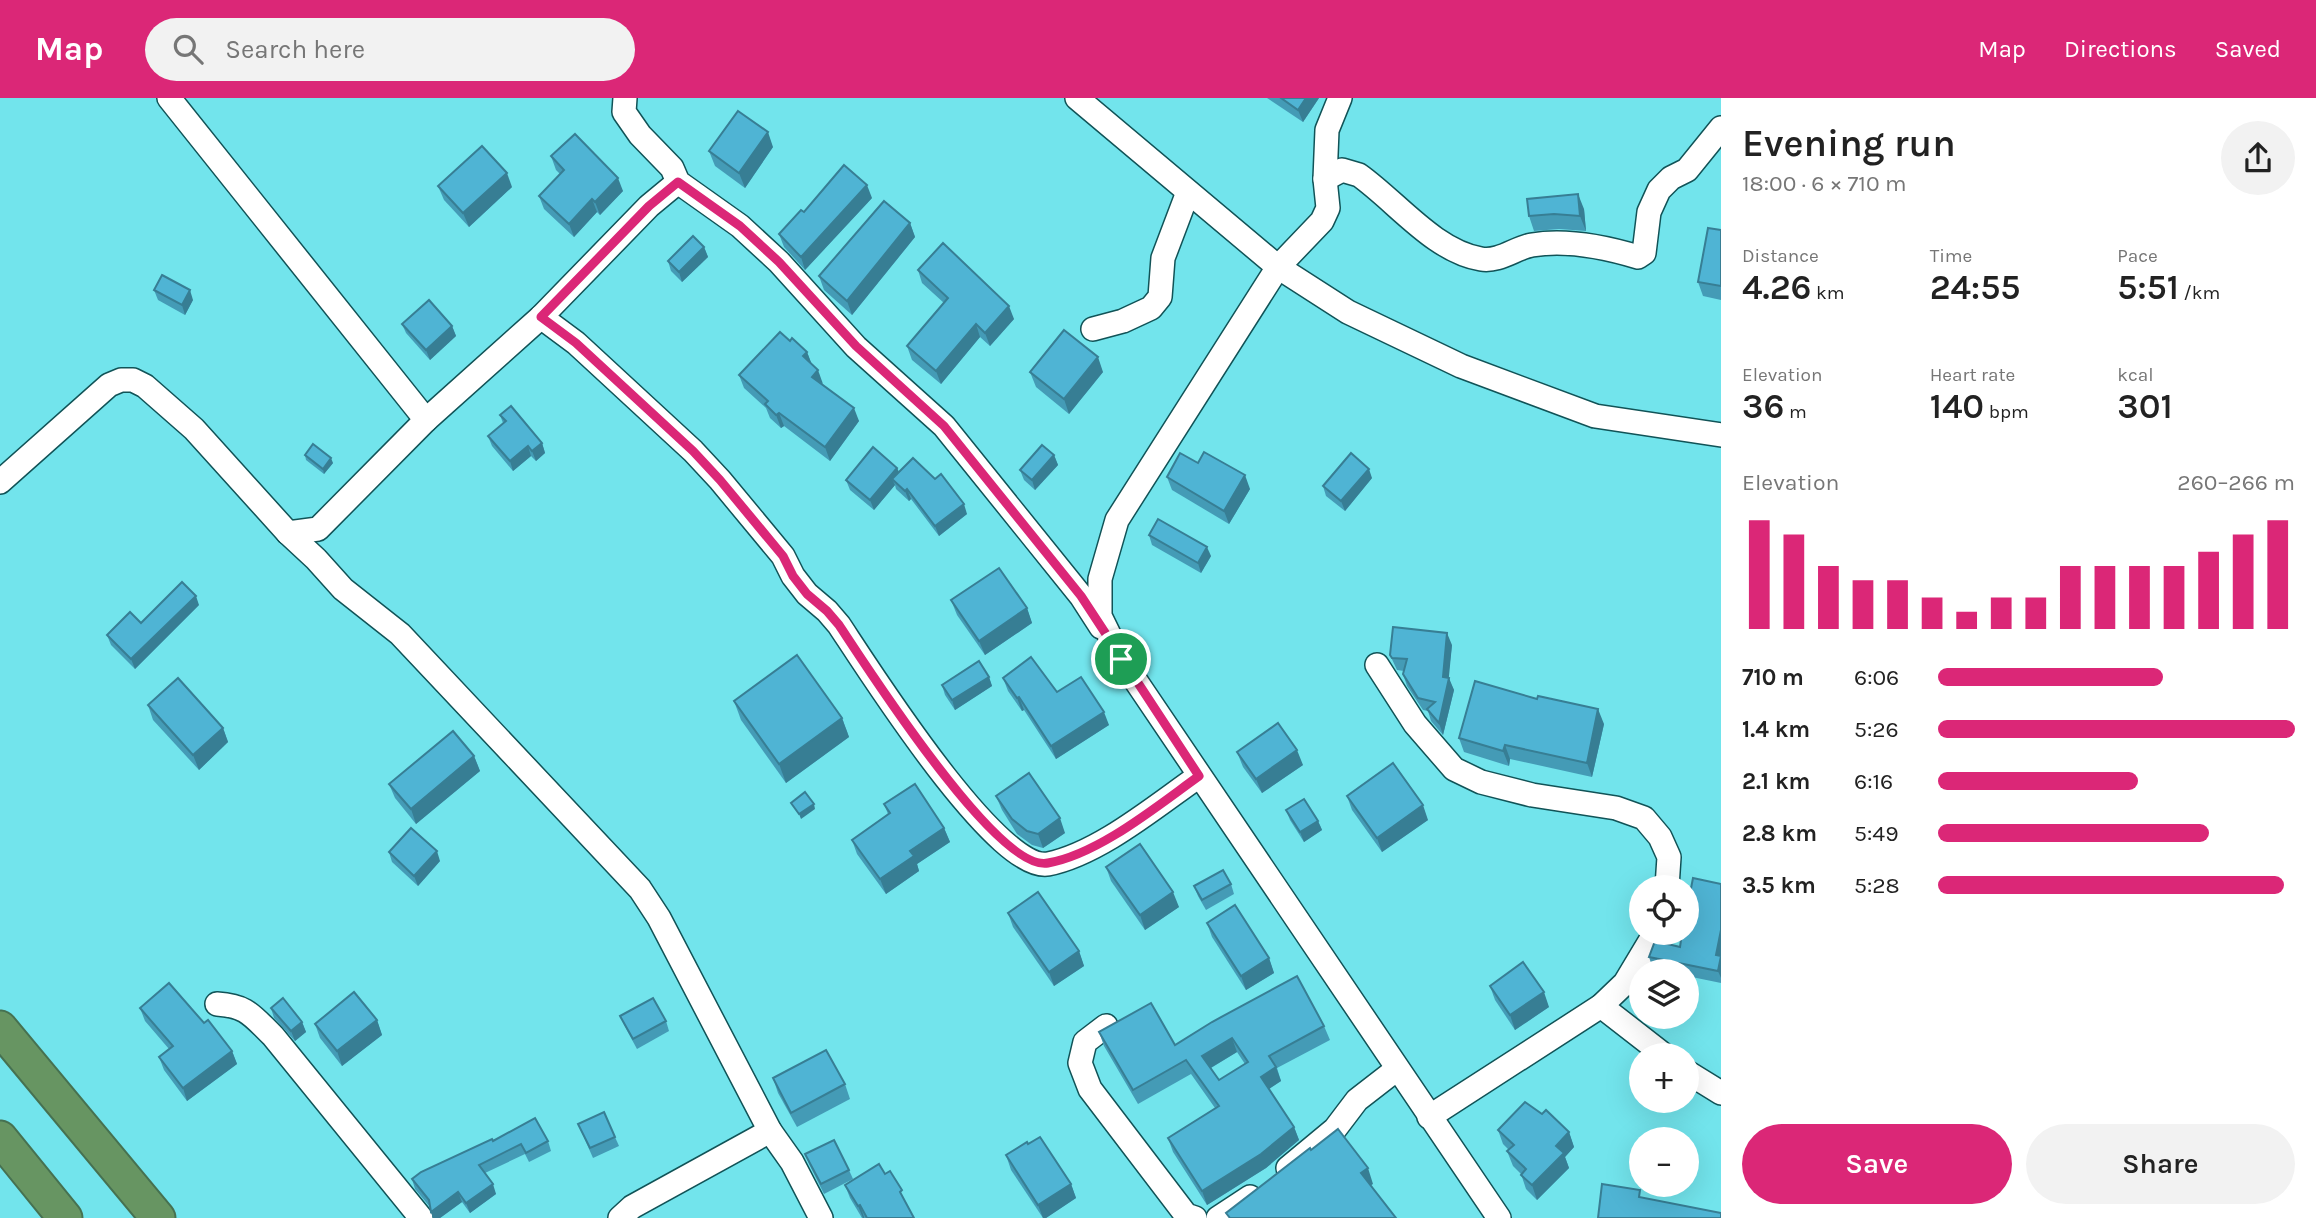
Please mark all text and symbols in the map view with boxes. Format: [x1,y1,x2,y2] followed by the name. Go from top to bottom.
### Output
[145,18,635,81] search box
[35,30,103,68] text: Map
[169,30,207,68] icon: search
[225,34,365,65] text: Search here
[1978,35,2026,63] text: Map
[2064,35,2177,63] text: Directions
[2215,35,2281,63] text: Saved
[1742,121,1956,166] text: Evening run
[2221,121,2295,195] button: share
[1742,170,1907,197] text: 18:00 · 6 × 710 m
[1742,245,1819,267] text: Distance
[1930,245,1972,267] text: Time
[2117,245,2158,267] text: Pace
[1742,267,1812,308] text: 4.26
[1930,267,2021,308] text: 24:55
[2117,267,2179,308] text: 5:51
[1812,282,1845,304] text: km
[2179,282,2220,304] text: /km
[1742,364,1822,386] text: Elevation
[1930,364,2015,386] text: Heart rate
[2117,364,2154,386] text: kcal
[1742,386,1784,427] text: 36
[1930,386,1984,427] text: 140
[2117,386,2173,427] text: 301
[1784,401,1807,423] text: m
[1984,401,2029,423] text: bpm
[1742,469,1839,496] text: Elevation
[2177,469,2295,496] text: 260–266 m
[1091,629,1151,689] pin
[1102,640,1140,678] icon: arrive
[1742,664,1804,691] text: 710 m
[1854,664,1899,691] text: 6:06
[1742,716,1810,743] text: 1.4 km
[1854,716,1899,743] text: 5:26
[1742,768,1810,795] text: 2.1 km
[1854,768,1893,795] text: 6:16
[1742,820,1817,847] text: 2.8 km
[1854,820,1898,847] text: 5:49
[1742,872,1816,899] text: 3.5 km
[1854,872,1900,899] text: 5:28
[1629,875,1699,1197] map controls
[1629,875,1699,945] button: locate
[1629,959,1699,1029] button: layers
[1629,1043,1699,1113] button: +
[1742,1124,2012,1204] button: Save
[2026,1124,2295,1204] button: Share
[1629,1127,1699,1197] button: −

